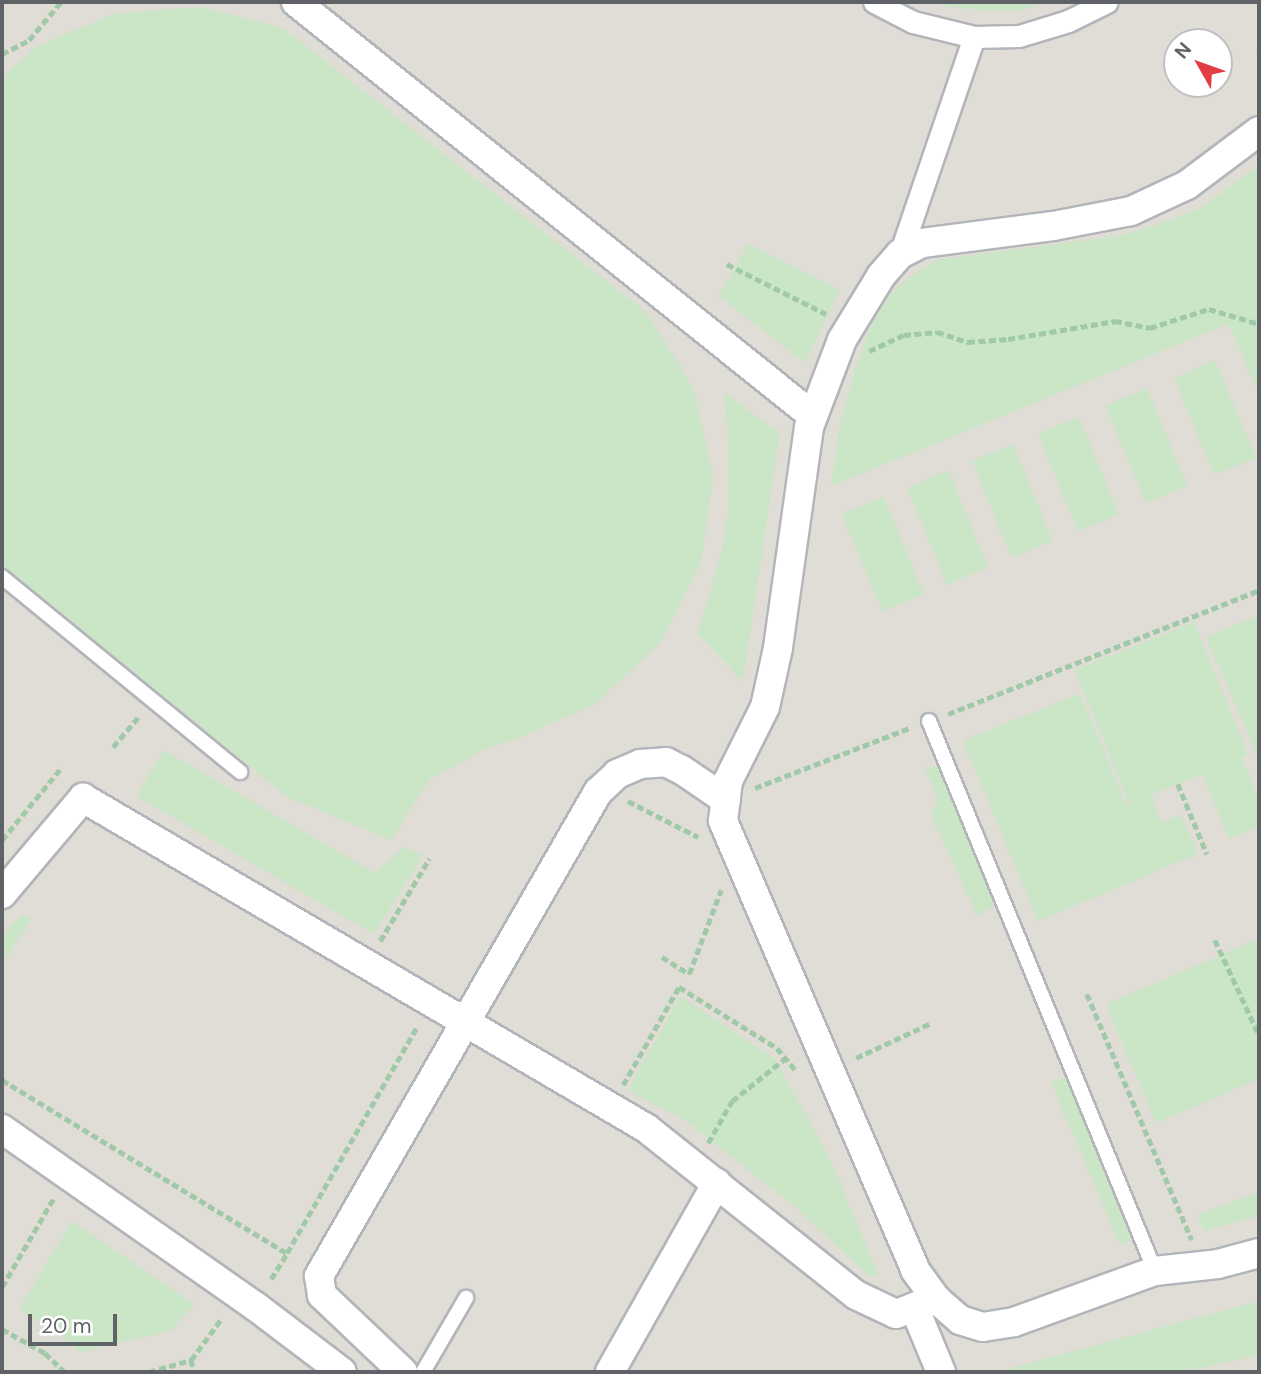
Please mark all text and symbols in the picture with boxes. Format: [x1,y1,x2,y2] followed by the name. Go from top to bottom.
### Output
[1163,28,1233,98] north arrow
[1169,37,1197,64] text: N
[32,1300,121,1344] scale bar
[41,1312,92,1340] text: 20 m

